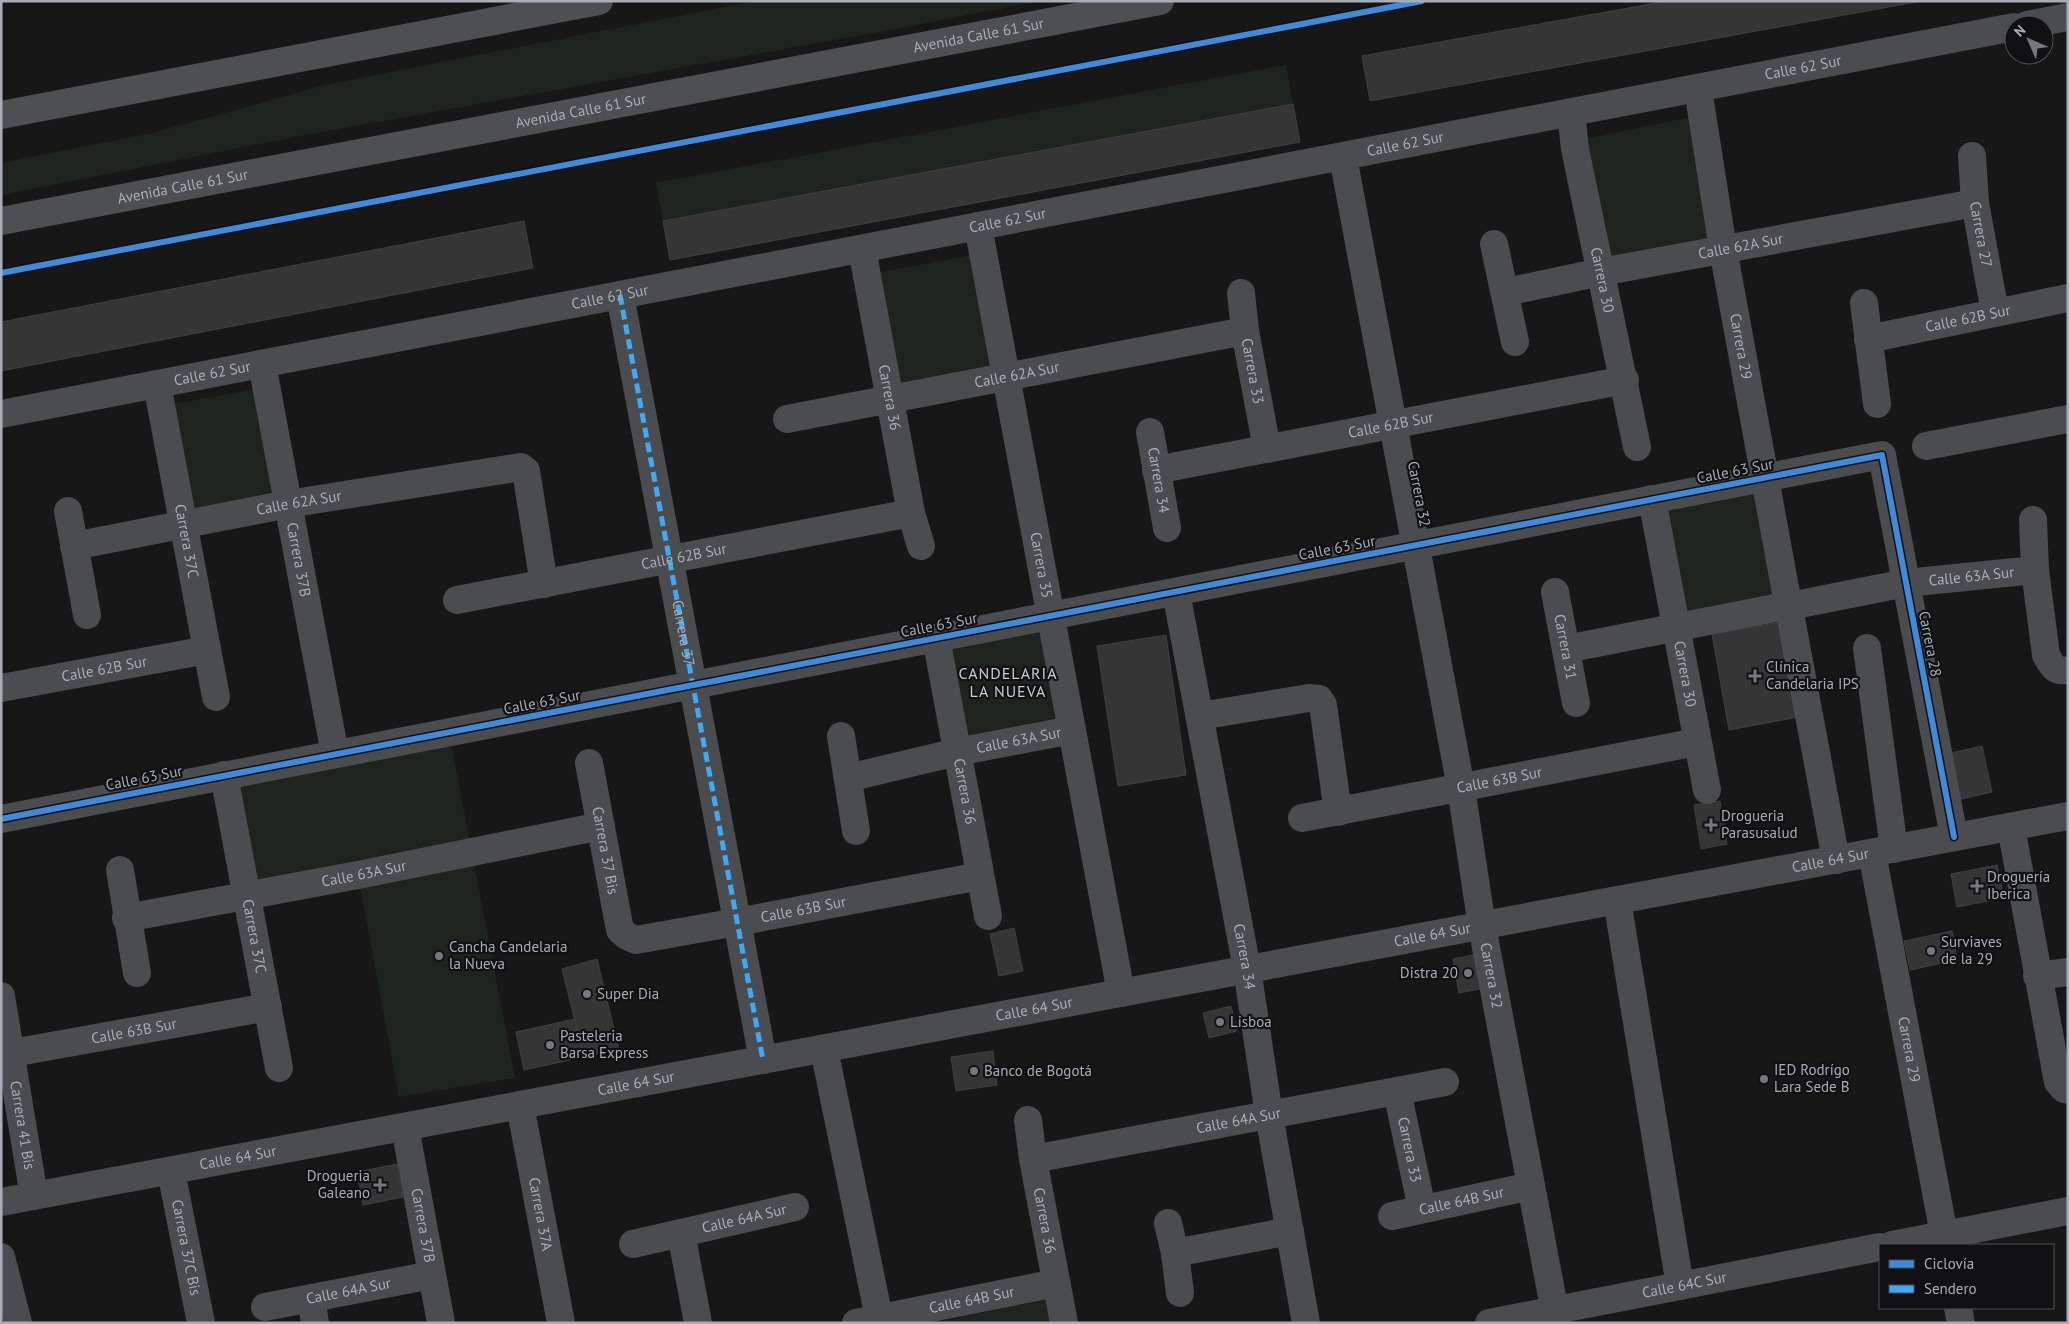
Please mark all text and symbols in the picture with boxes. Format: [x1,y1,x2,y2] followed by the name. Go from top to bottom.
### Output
[912,13,1045,57] street label: Avenida Calle 61 Sur
[2004,15,2054,65] north arrow
[2010,21,2029,40] text: N
[1763,50,1843,84] street label: Calle 62 Sur
[514,89,647,132] street label: Avenida Calle 61 Sur
[1365,127,1445,160] street label: Calle 62 Sur
[116,164,250,208] street label: Avenida Calle 61 Sur
[1966,200,1997,269] street label: Carrera 27
[968,203,1047,237] street label: Calle 62 Sur
[1697,229,1784,263] street label: Calle 62A Sur
[1587,245,1619,314] street label: Carrera 30
[570,280,650,313] street label: Calle 62 Sur
[1924,300,2012,336] street label: Calle 62B Sur
[1726,312,1757,381] street label: Carrera 29
[1238,337,1268,405] street label: Carrera 33
[172,356,252,390] street label: Calle 62 Sur
[973,357,1061,392] street label: Calle 62A Sur
[875,363,905,432] street label: Carrera 36
[1346,407,1435,442] street label: Calle 62B Sur
[1144,446,1174,515] street label: Carrera 34
[1695,454,1775,487] street label: Calle 63 Sur
[1404,459,1435,528] street label: Carrera 32
[255,486,343,519] street label: Calle 62A Sur
[171,503,203,580] street label: Carrera 37C
[283,521,315,598] street label: Carrera 37B
[1026,531,1057,600] street label: Carrera 35
[1297,531,1377,564] street label: Calle 63 Sur
[640,539,728,574] street label: Calle 62B Sur
[1928,562,2015,590] street label: Calle 63A Sur
[668,599,699,668] street label: Carrera 37
[899,608,979,641] street label: Calle 63 Sur
[1915,609,1946,678] street label: Carrera 28
[1550,612,1581,681] street label: Carrera 31
[1670,639,1701,708] street label: Carrera 30
[60,651,148,686] street label: Calle 62B Sur
[1766,657,1859,693] place label: Clínica Candelaria IPS
[958,663,1058,701] district label: CANDELARIA LA NUEVA
[1748,669,1762,683] marker: Clínica Candelaria IPS
[502,685,582,718] street label: Calle 63 Sur
[975,722,1063,757] street label: Calle 63A Sur
[950,757,981,826] street label: Carrera 36
[104,761,184,794] street label: Calle 63 Sur
[1455,762,1544,797] street label: Calle 63B Sur
[588,805,623,896] street label: Carrera 37 Bis
[1721,806,1798,842] place label: Drogueria Parasusalud
[1705,819,1717,831] marker: Drogueria Parasusalud
[1790,843,1870,876] street label: Calle 64 Sur
[320,856,408,891] street label: Calle 63A Sur
[1987,867,2050,903] place label: Droguería Iberica
[1971,880,1983,892] marker: Droguería Iberica
[759,892,847,926] street label: Calle 63B Sur
[239,898,271,975] street label: Carrera 37C
[1392,918,1472,951] street label: Calle 64 Sur
[1230,922,1260,991] street label: Carrera 34
[1941,932,2002,968] place label: Surviaves de la 29
[449,937,567,973] place label: Cancha Candelaria la Nueva
[1476,941,1507,1010] street label: Carrera 32
[1925,945,1937,957] marker: Surviaves de la 29
[433,950,445,962] marker: Cancha Candelaria la Nueva
[1400,963,1458,982] place label: Distra 20
[1462,967,1474,979] marker: Distra 20
[597,984,659,1003] place label: Super Dia
[581,988,593,1000] marker: Super Dia
[994,992,1074,1025] street label: Calle 64 Sur
[1230,1012,1272,1031] place label: Lisboa
[90,1014,178,1048] street label: Calle 63B Sur
[1894,1015,1925,1084] street label: Carrera 29
[1214,1016,1226,1028] marker: Lisboa
[560,1026,648,1062] place label: Pasteleria Barsa Express
[544,1039,556,1051] marker: Pasteleria Barsa Express
[1774,1060,1850,1096] place label: IED Rodrígo Lara Sede B
[984,1061,1092,1080] place label: Banco de Bogotá
[968,1065,980,1077] marker: Banco de Bogotá
[596,1066,676,1099] street label: Calle 64 Sur
[1758,1073,1770,1085] marker: IED Rodrígo Lara Sede B
[6,1079,39,1171] street label: Carrera 41 Bis
[1194,1103,1282,1137] street label: Calle 64A Sur
[1394,1115,1426,1184] street label: Carrera 33
[198,1141,278,1174] street label: Calle 64 Sur
[307,1166,370,1202] place label: Drogueria Galeano
[525,1176,557,1253] street label: Carrera 37A
[374,1179,386,1191] marker: Drogueria Galeano
[1417,1182,1506,1219] street label: Calle 64B Sur
[1030,1186,1061,1255] street label: Carrera 36
[407,1187,440,1264] street label: Carrera 37B
[168,1198,205,1297] street label: Carrera 37C Bis
[700,1199,788,1237] street label: Calle 64A Sur
[1879,1244,2054,1309] legend
[1924,1254,1974,1273] text: Ciclovía
[1640,1267,1728,1302] street label: Calle 64C Sur
[304,1273,392,1308] street label: Calle 64A Sur
[1924,1279,1977,1298] text: Sendero
[927,1282,1016,1317] street label: Calle 64B Sur

